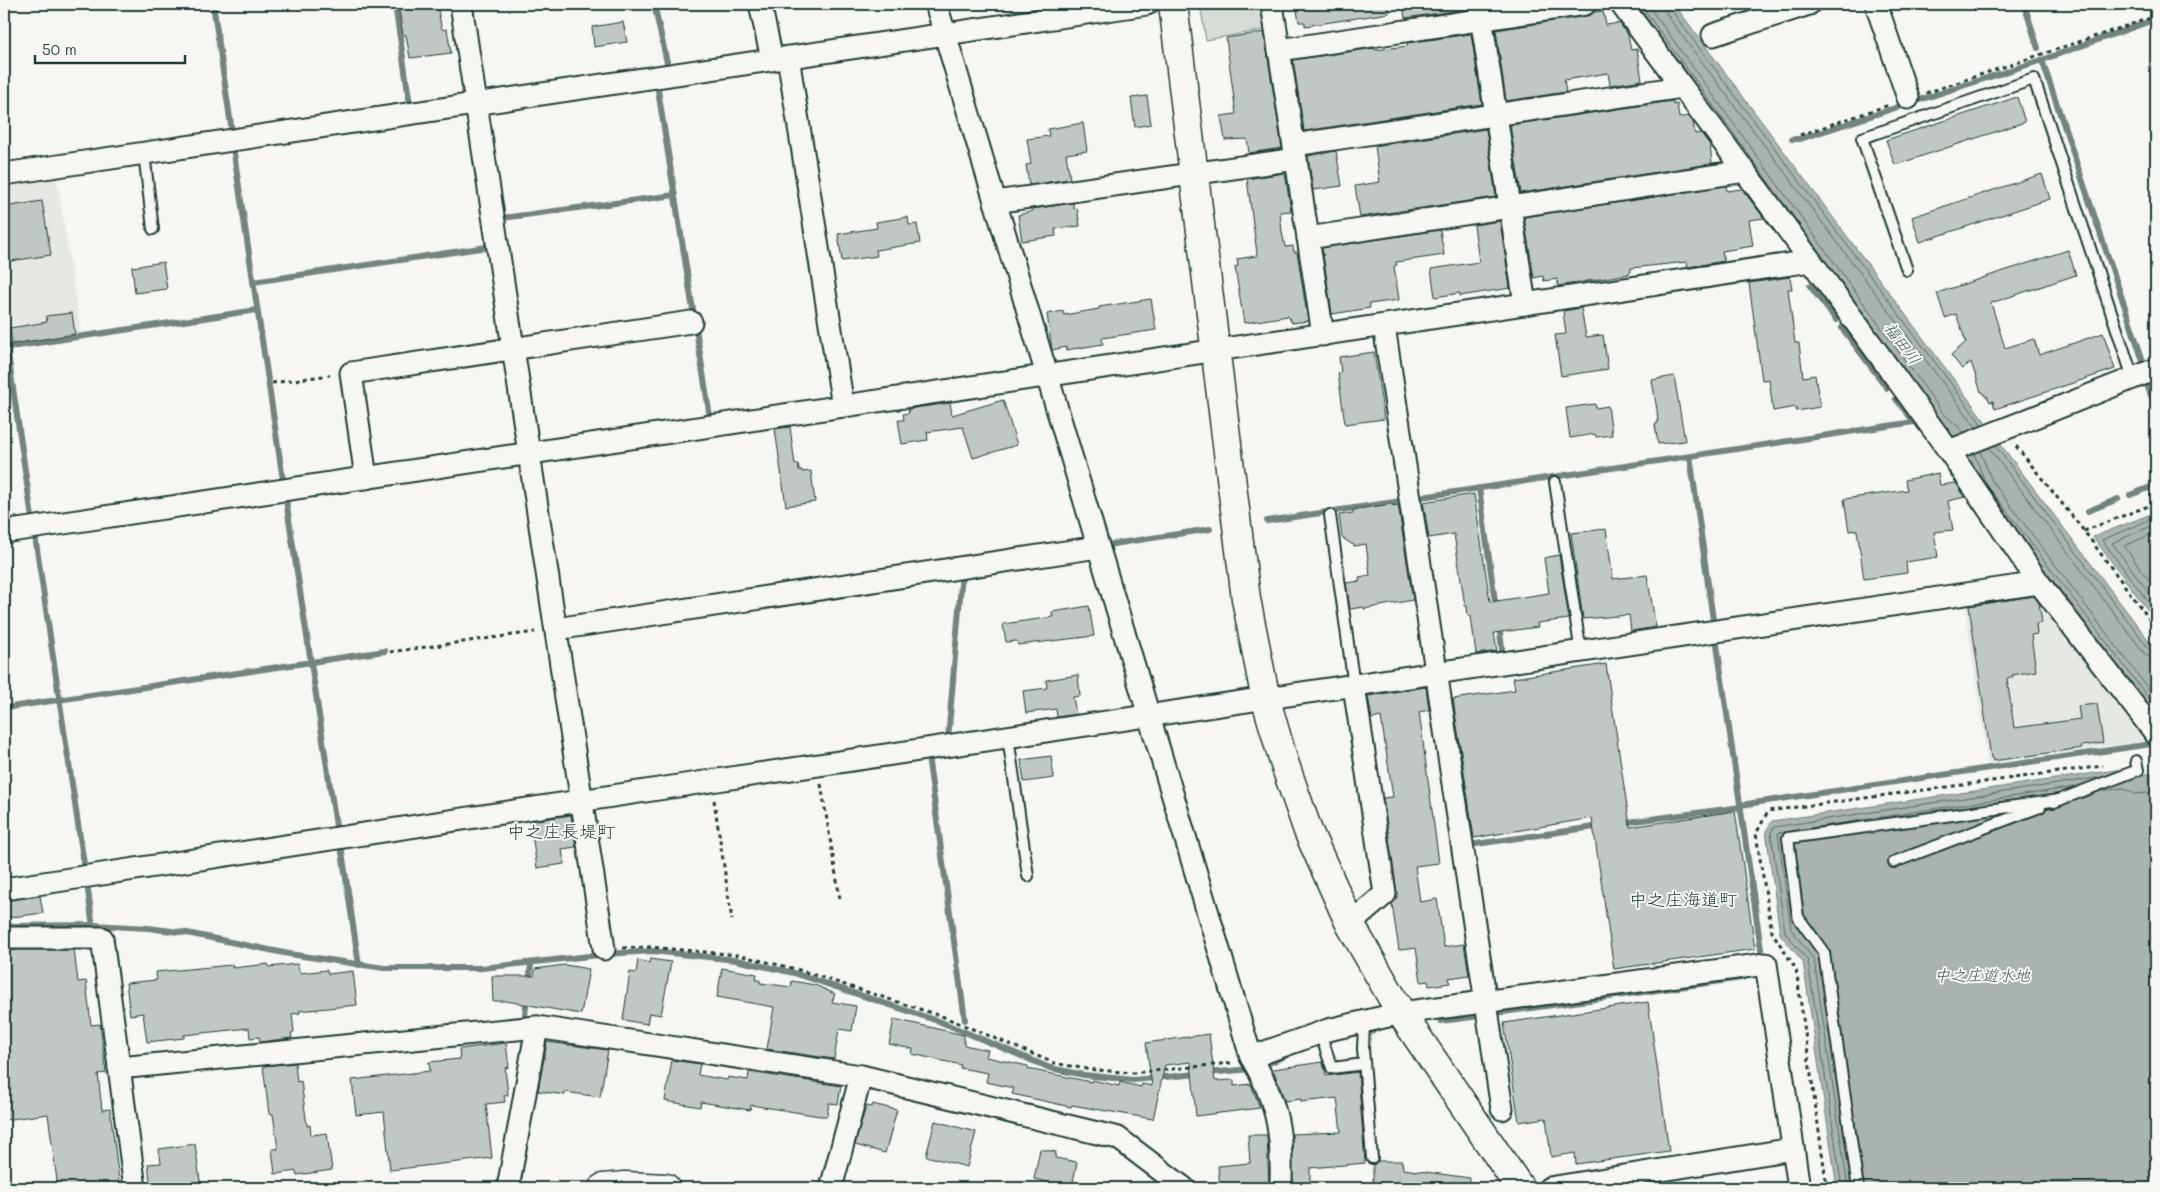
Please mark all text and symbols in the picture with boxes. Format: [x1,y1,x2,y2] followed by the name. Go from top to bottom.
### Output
[35,32,185,64] scale bar
[42,39,77,59] text: 50 m
[1880,318,1926,368] water label: 福田川
[507,819,615,843] district label: 中之庄長堤町
[1629,887,1737,911] district label: 中之庄海道町
[1934,964,2031,985] water label: 中之庄遊水地

